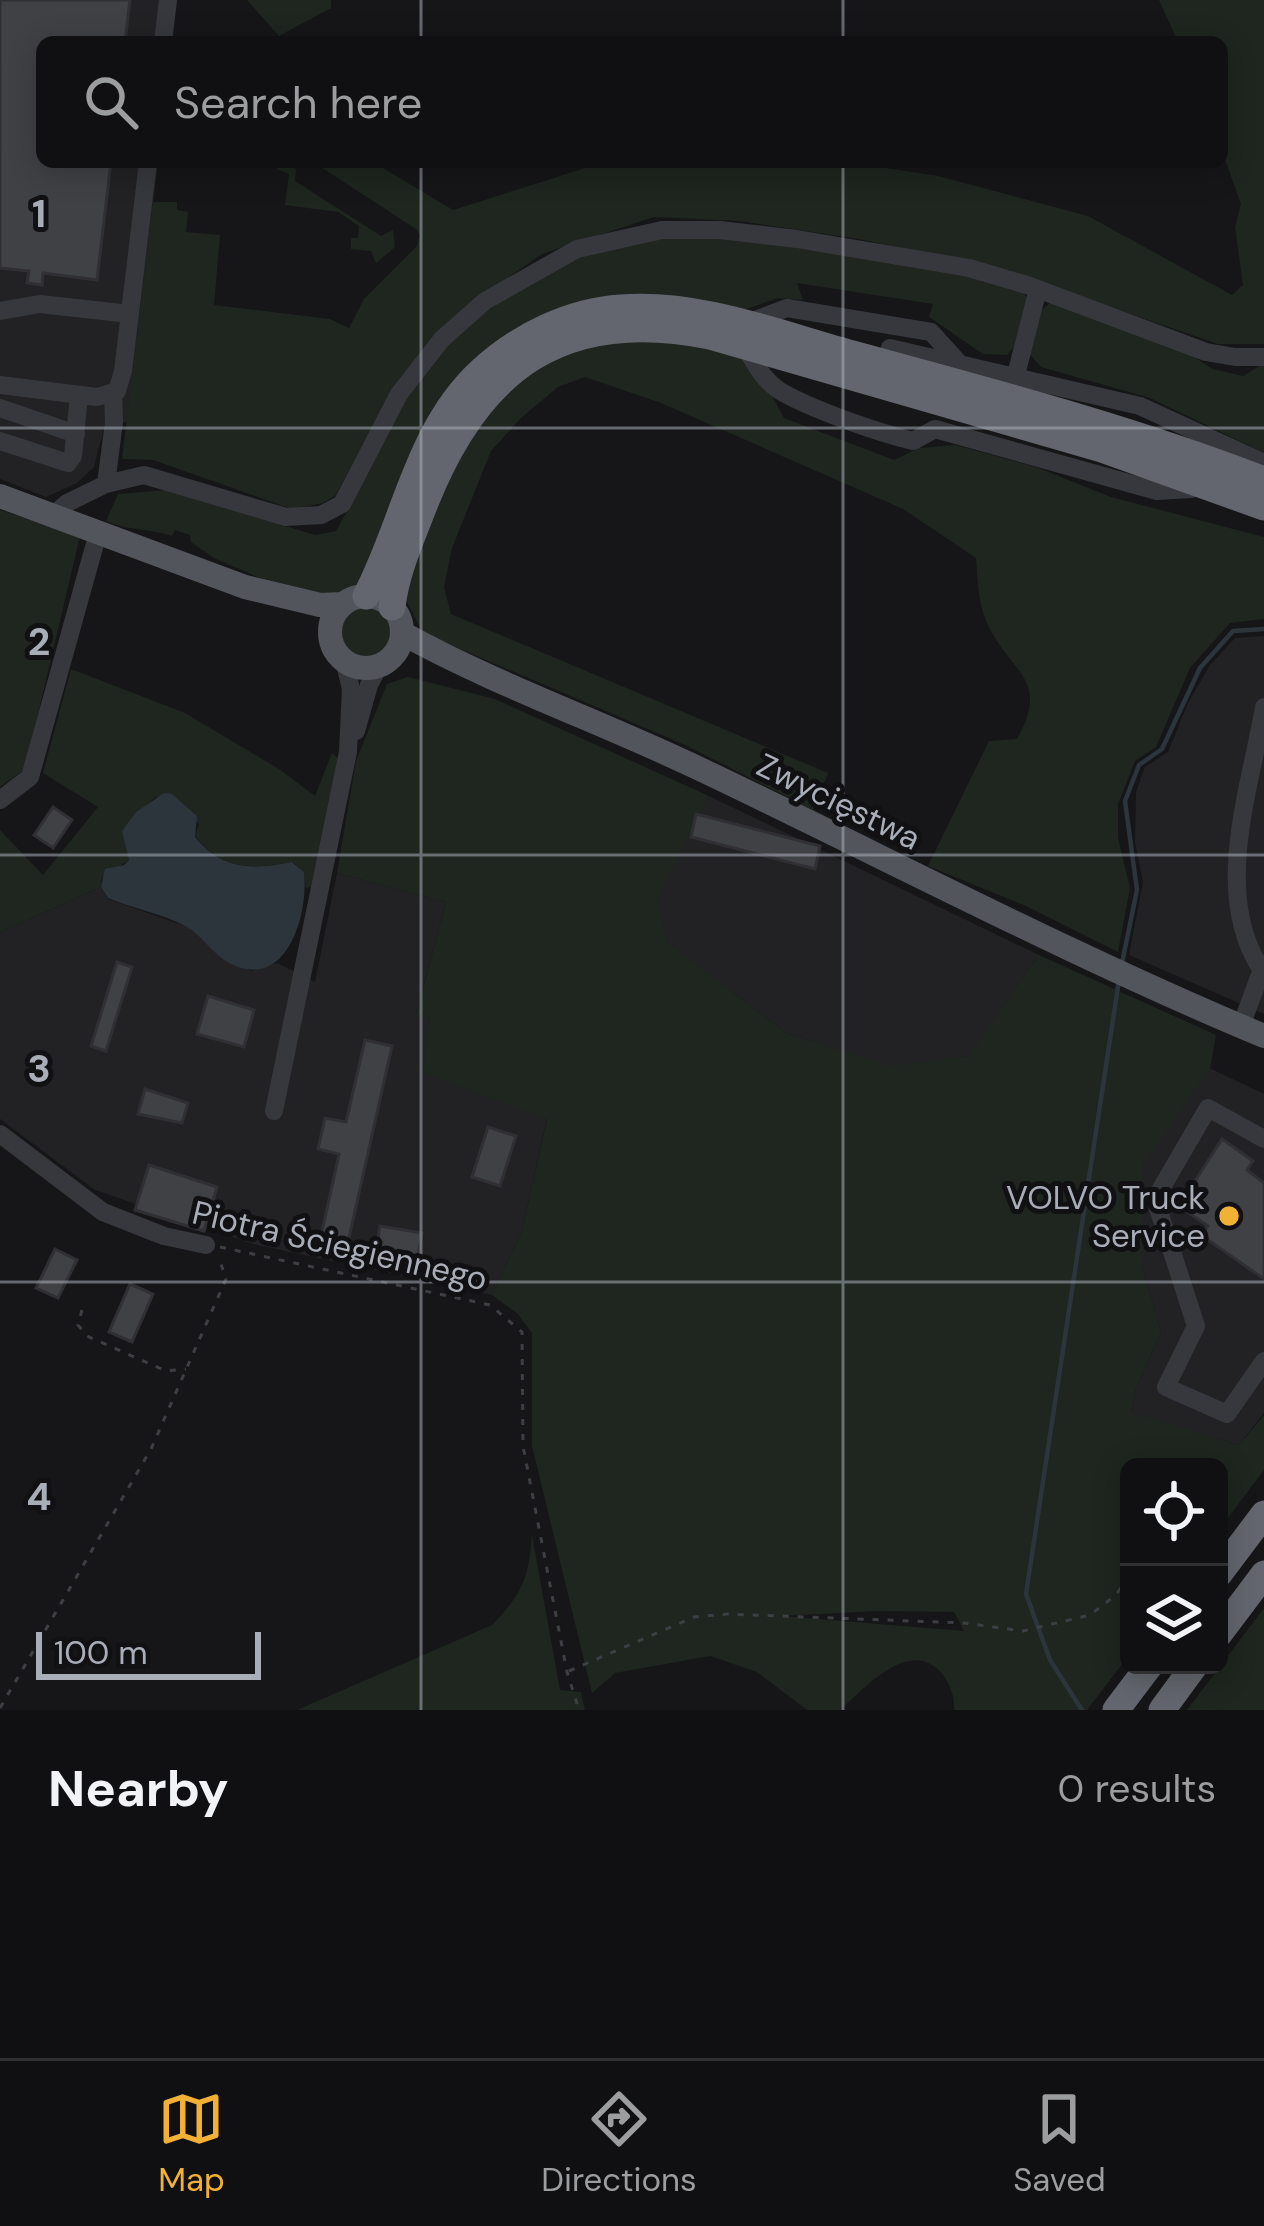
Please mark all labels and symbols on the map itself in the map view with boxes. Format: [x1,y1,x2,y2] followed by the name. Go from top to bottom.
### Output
[32,188,46,239] text: 1
[28,616,50,667] text: 2
[750,743,928,860] street label: Zwycięstwa
[27,1043,51,1094] text: 3
[1006,1176,1205,1257] place label: VOLVO Truck Service
[188,1191,492,1300] street label: Piotra Ściegiennego
[1216,1203,1242,1229] marker: VOLVO Truck Service
[26,1471,52,1522] text: 4
[36,1626,261,1679] scale bar

